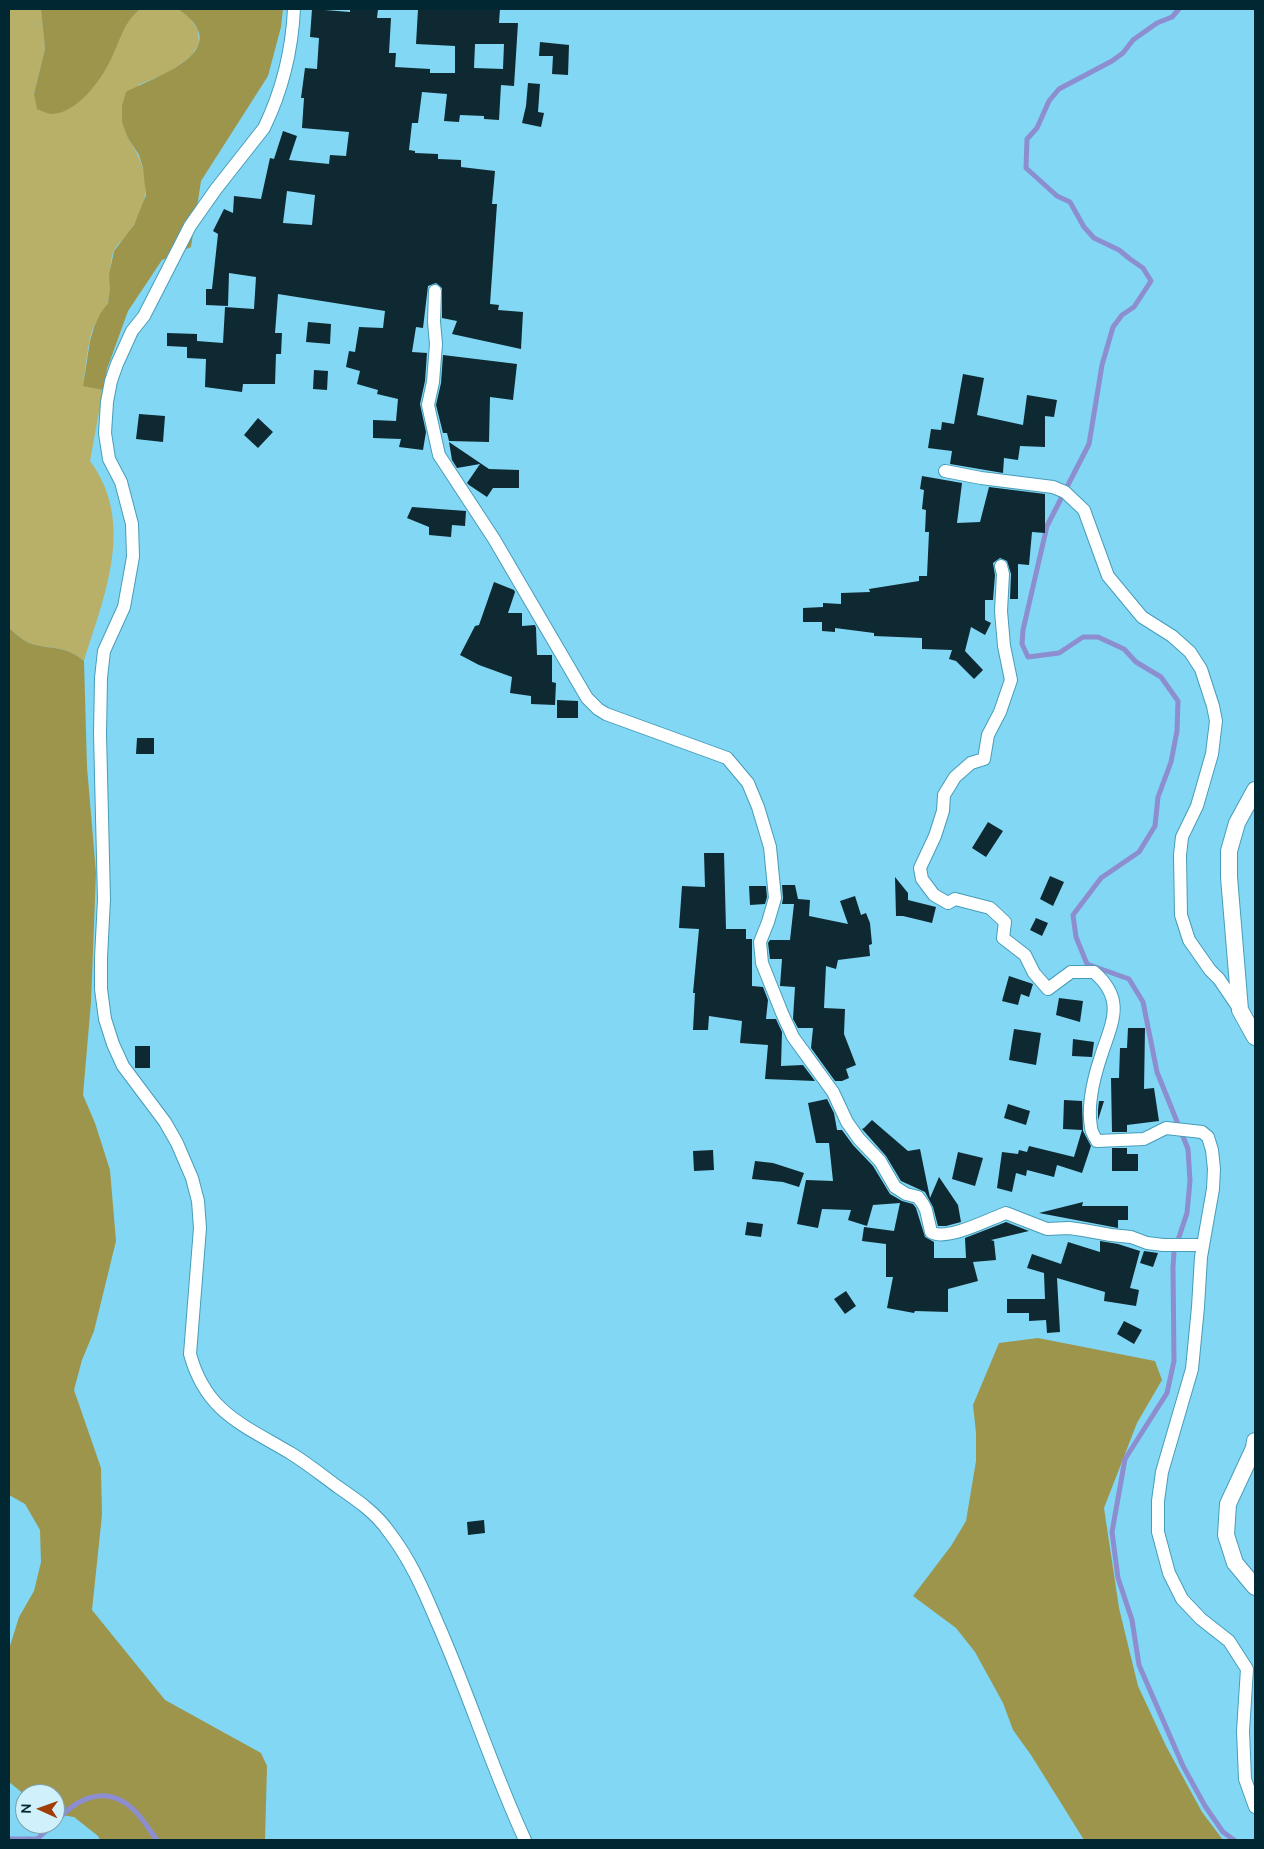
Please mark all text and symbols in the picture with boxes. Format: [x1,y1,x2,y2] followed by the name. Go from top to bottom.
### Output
[15,1784,65,1834] north arrow
[18,1803,34,1814] text: N

